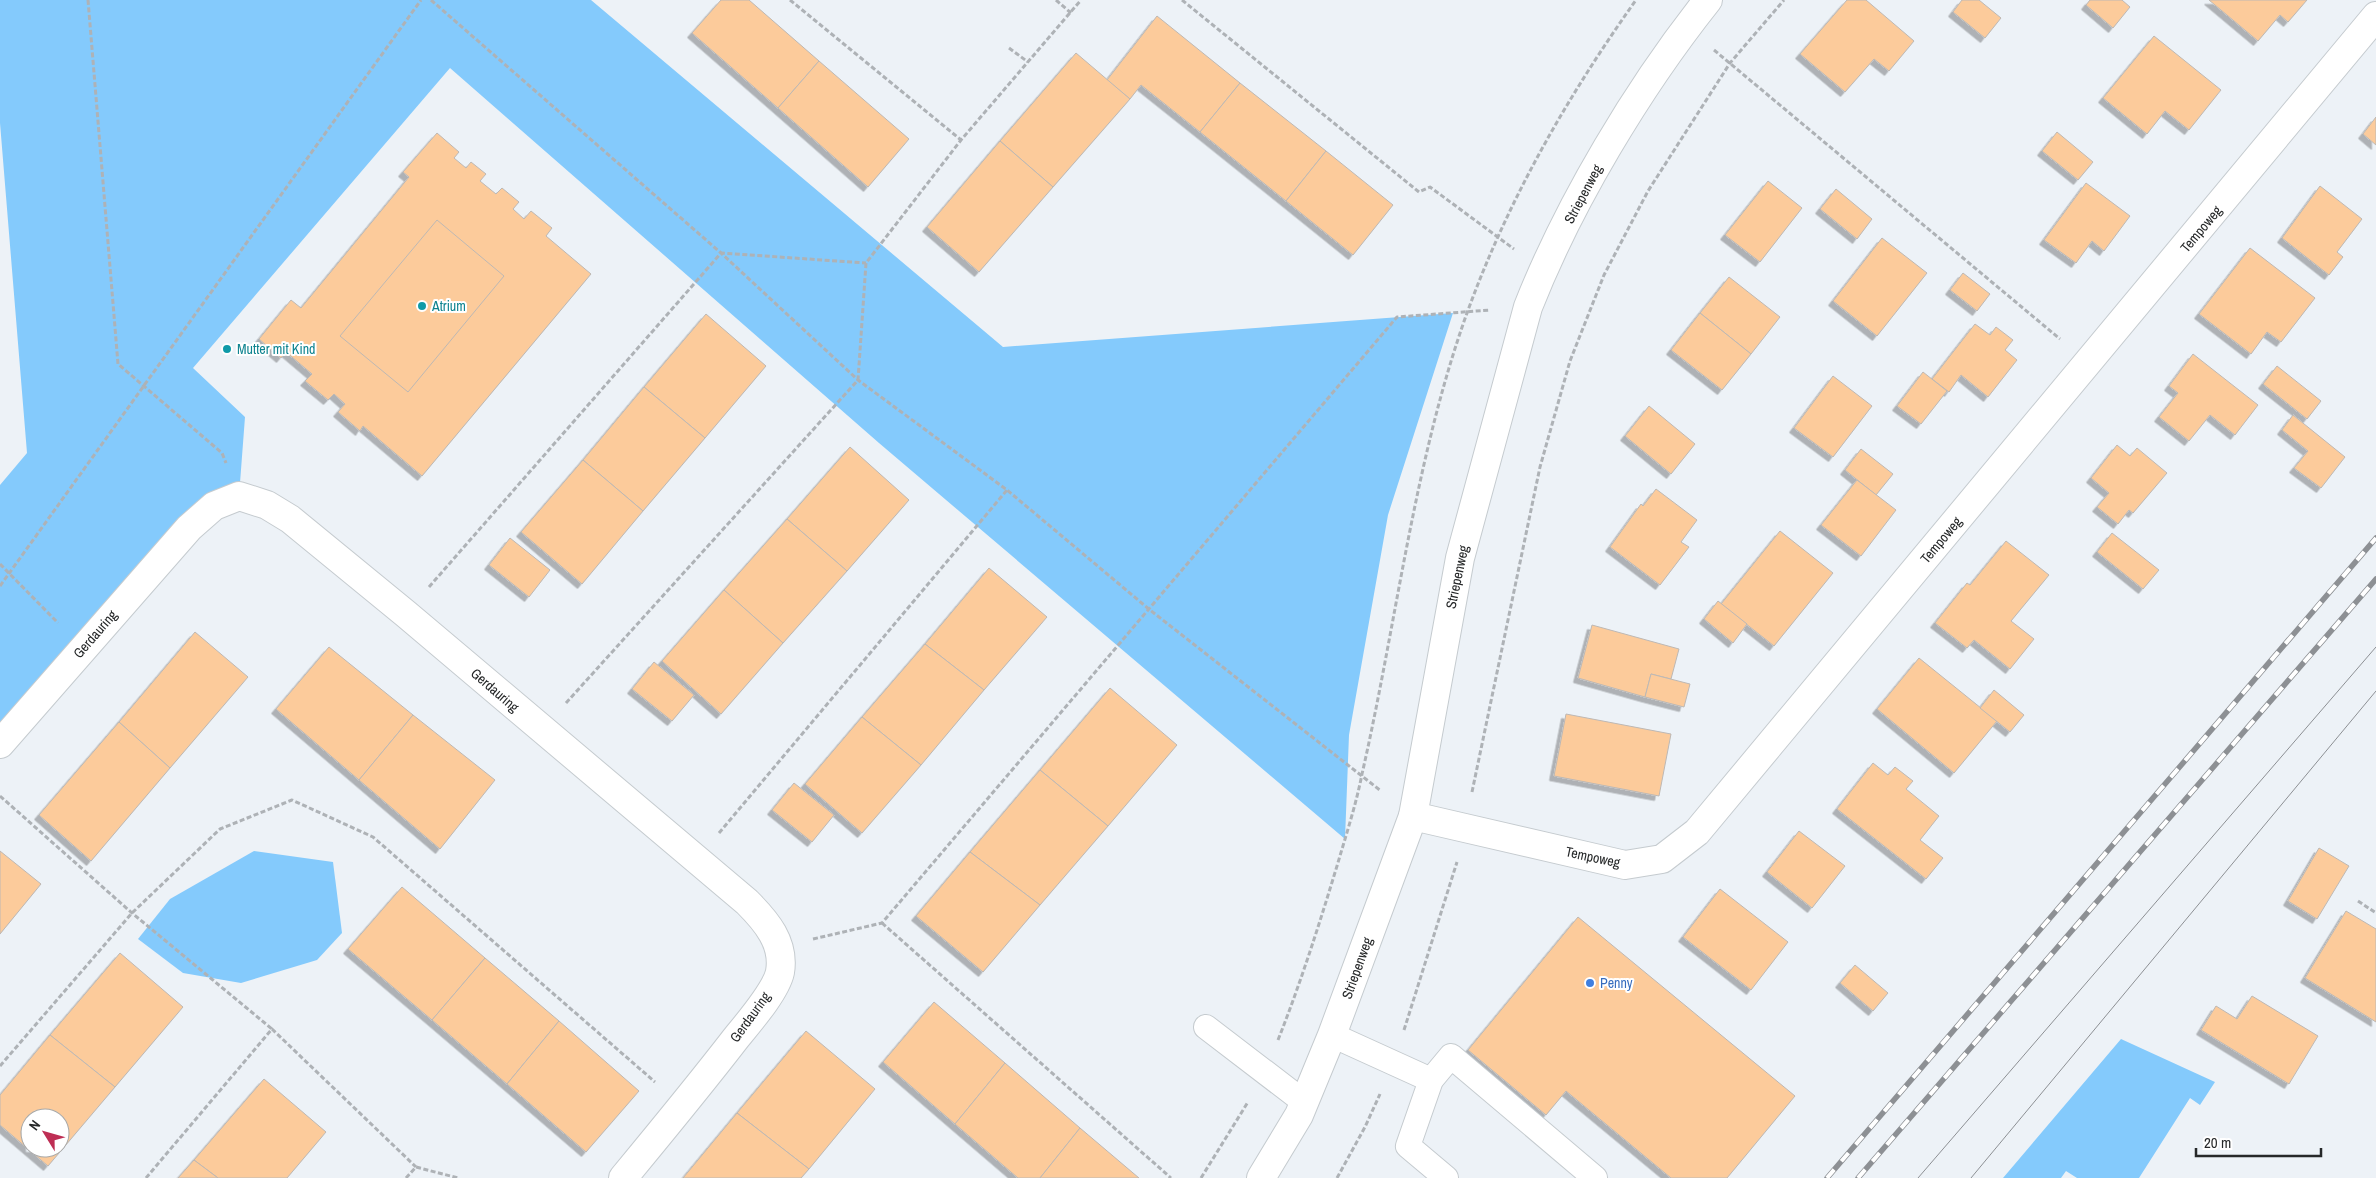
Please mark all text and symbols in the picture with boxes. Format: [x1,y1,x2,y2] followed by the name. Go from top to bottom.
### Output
[1560,161,1606,227] street label: Striepenweg
[2176,201,2226,256] street label: Tempoweg
[431,297,466,315] place label: Atrium
[416,300,428,312] marker: Atrium
[237,340,315,358] place label: Mutter mit Kind
[221,343,233,355] marker: Mutter mit Kind
[1916,512,1966,567] street label: Tempoweg
[1441,543,1473,610] street label: Striepenweg
[69,606,121,662] street label: Gerdauring
[467,664,523,716] street label: Gerdauring
[1564,842,1623,872] street label: Tempoweg
[1338,934,1377,1001] street label: Striepenweg
[1600,974,1633,992] place label: Penny
[1584,977,1596,989] marker: Penny
[726,988,775,1046] street label: Gerdauring
[20,1108,70,1158] north arrow
[25,1116,44,1134] text: N
[2196,1126,2321,1158] scale bar
[2204,1132,2231,1153] text: 20 m

